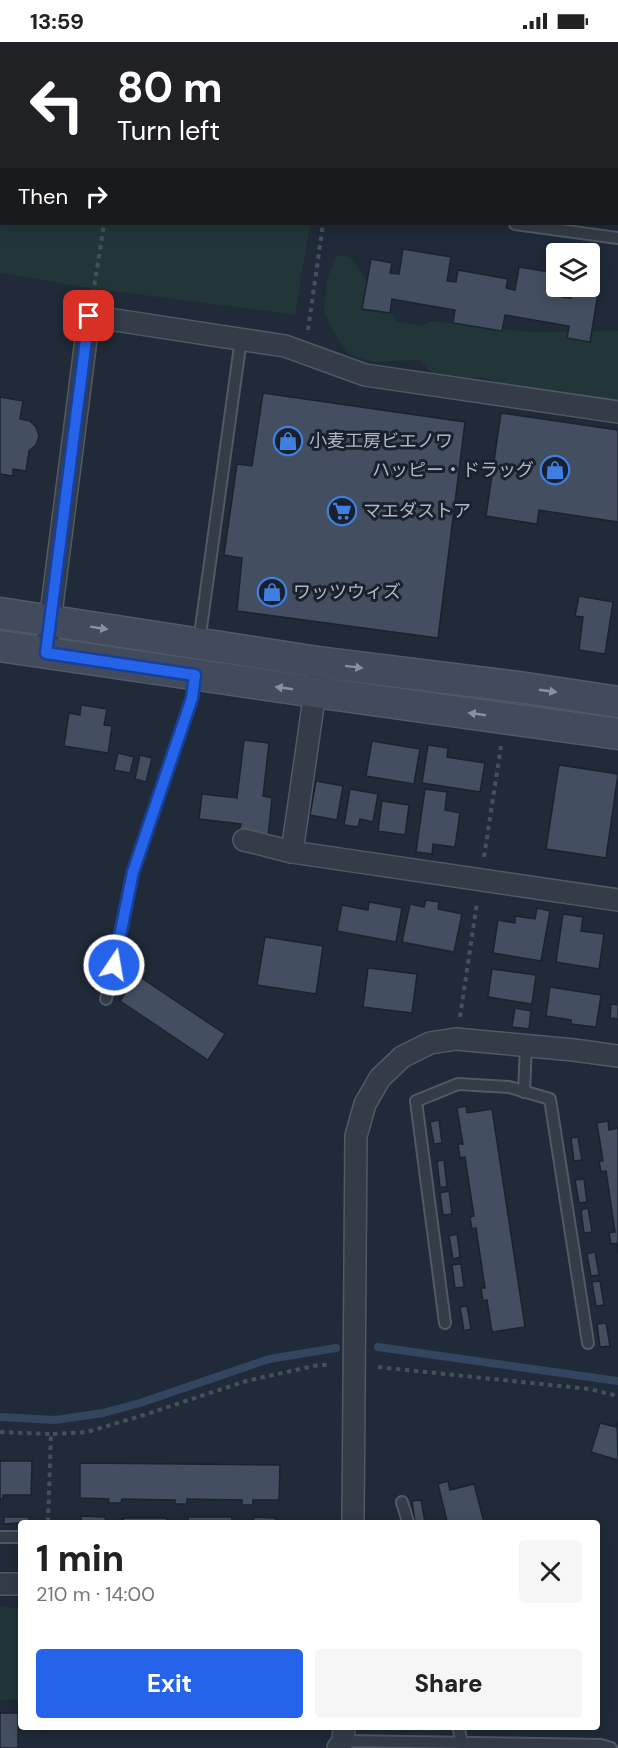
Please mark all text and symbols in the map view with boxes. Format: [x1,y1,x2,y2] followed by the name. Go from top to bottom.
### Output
[30,7,84,36] text: 13:59
[117,60,223,115] text: 80 m
[18,66,96,144] icon: left
[117,113,220,148] text: Turn left
[80,180,113,213] icon: right
[18,182,68,211] text: Then
[546,243,600,297] map controls
[546,243,600,297] button: layers
[63,290,114,341] pin
[72,299,105,332] icon: arrive
[272,425,304,457] shop icon: 小麦工房ビエノワ
[309,429,453,453] place label: 小麦工房ビエノワ
[539,454,571,486] shop icon: ハッピー・ドラッグ
[372,458,534,482] place label: ハッピー・ドラッグ
[326,495,358,527] supermarket icon: マエダストア
[363,499,471,523] place label: マエダストア
[256,576,288,608] shop icon: ワッツウィズ
[293,580,401,604] place label: ワッツウィズ
[90,624,109,633] one-way arrow
[345,662,364,672] one-way arrow
[274,683,293,692] one-way arrow
[538,687,557,696] one-way arrow
[467,709,486,718] one-way arrow
[82,933,146,997] position arrow
[36,1535,124,1582] text: 1 min
[519,1540,582,1603] button: close
[36,1581,155,1607] text: 210 m · 14:00
[36,1649,303,1718] button: Exit
[315,1649,582,1718] button: Share

